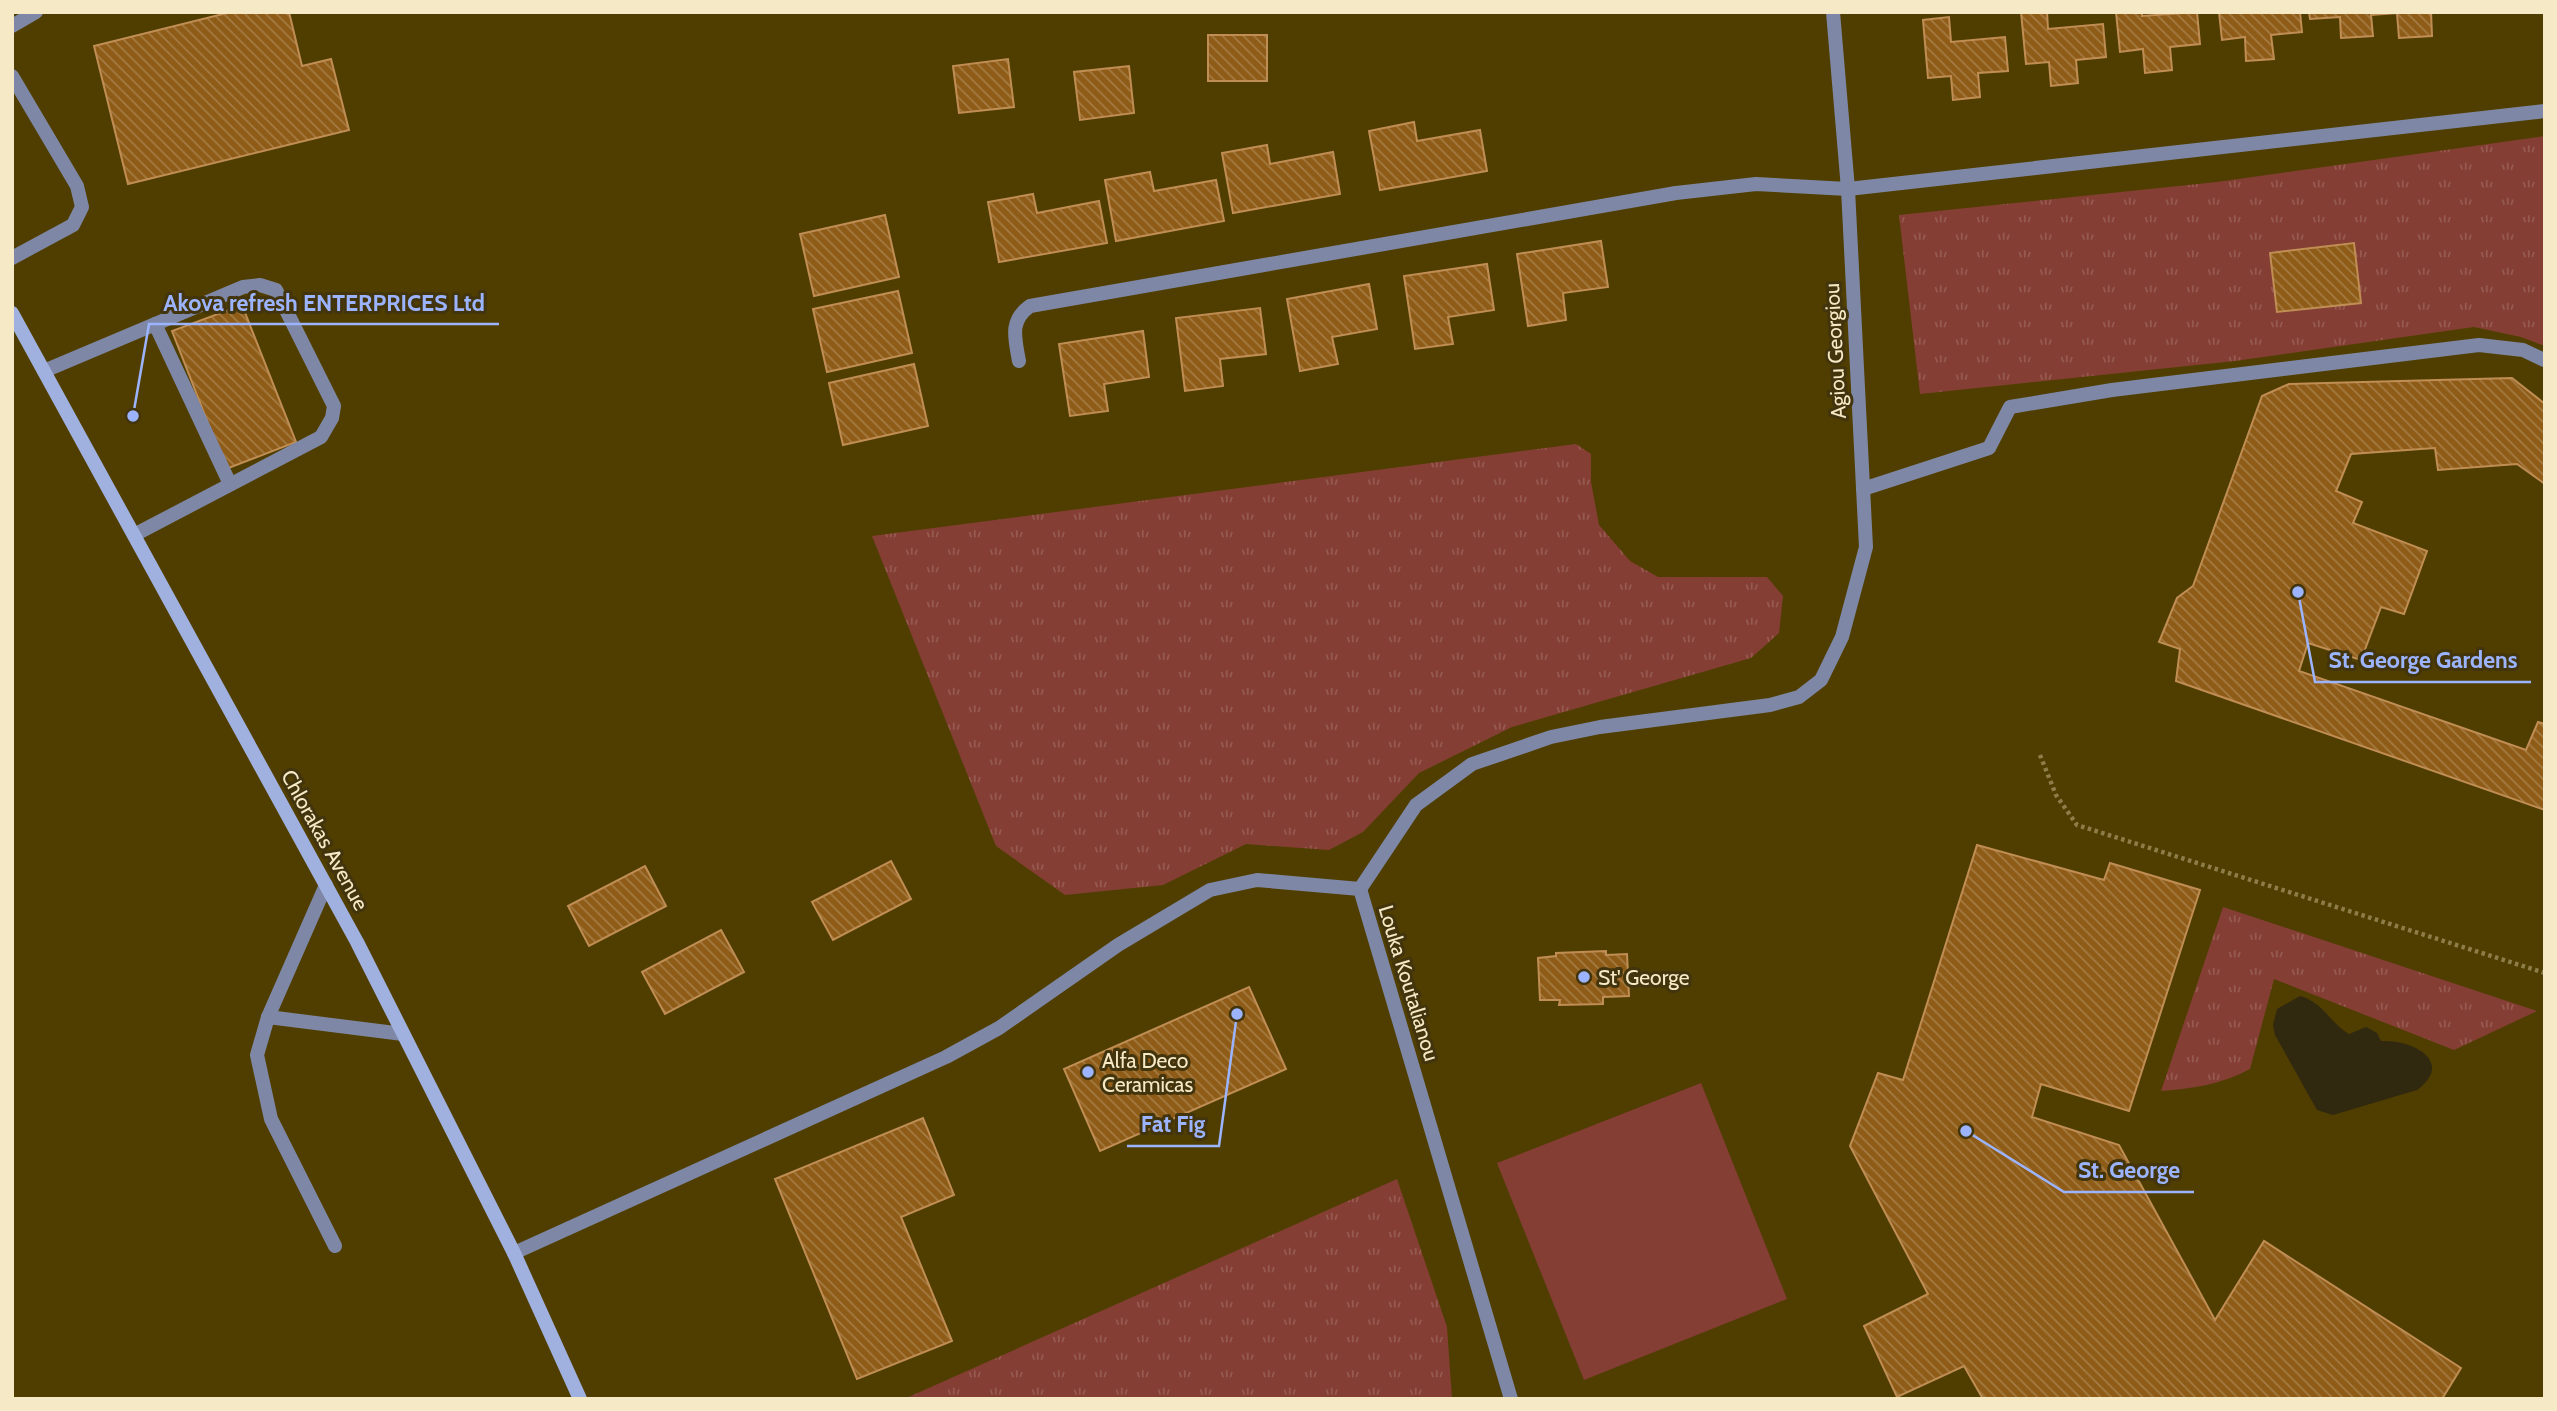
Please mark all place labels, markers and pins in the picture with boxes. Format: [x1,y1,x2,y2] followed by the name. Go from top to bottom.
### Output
[149,280,499,324] callout: Akova refresh ENTERPRICES Ltd
[2315,638,2531,682] callout: St. George Gardens
[1598,965,1690,990] place label: St' George
[1576,969,1592,985] marker: St' George
[1102,1048,1193,1097] place label: Alfa Deco Ceramicas
[1080,1064,1096,1080] marker: Alfa Deco Ceramicas
[1127,1102,1219,1146] callout: Fat Fig
[2064,1148,2194,1192] callout: St. George

